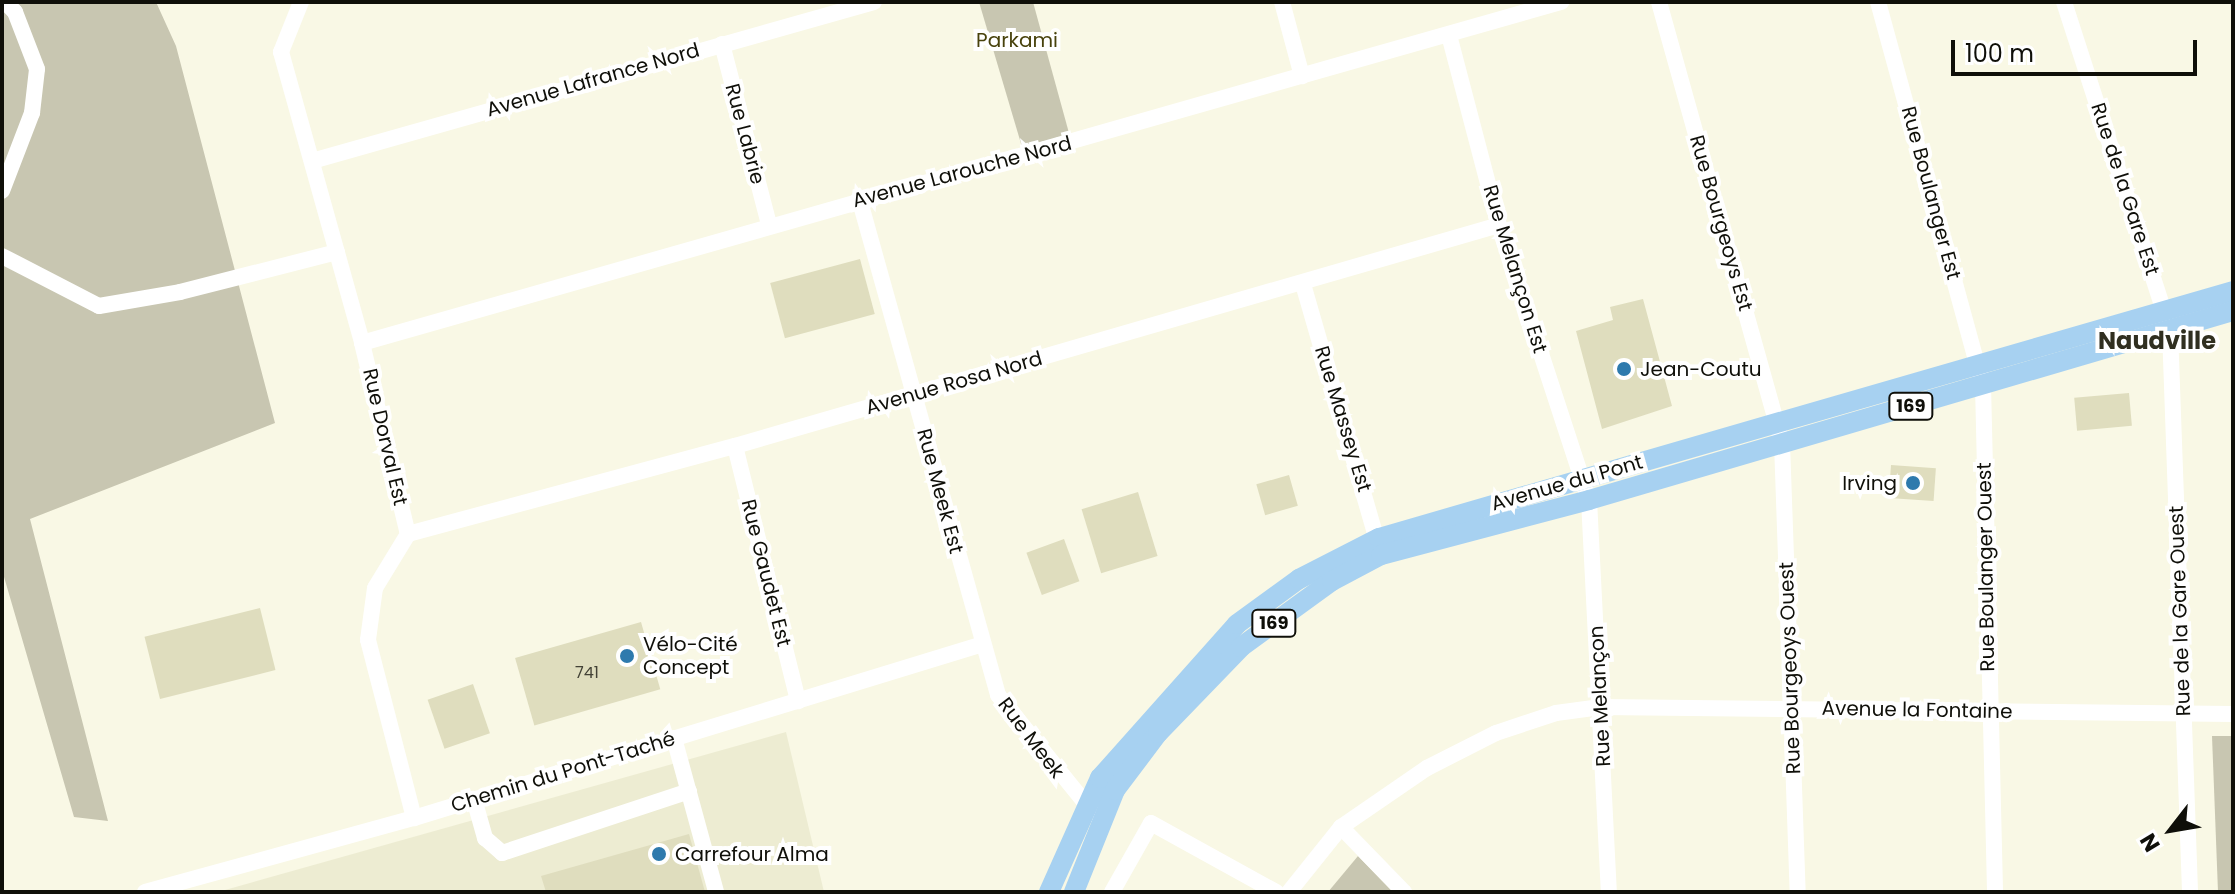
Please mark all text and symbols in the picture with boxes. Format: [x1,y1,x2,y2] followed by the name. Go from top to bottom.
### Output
[1955,24,2201,74] scale bar
[976,28,1058,52] park label: Parkami
[1965,37,2034,70] text: 100 m
[484,38,702,122] street label: Avenue Lafrance Nord
[720,81,770,187] street label: Rue Labrie
[2086,100,2164,278] street label: Rue de la Gare Est
[1896,104,1966,282] street label: Rue Boulanger Est
[850,131,1074,213] street label: Avenue Larouche Nord
[1684,132,1758,314] street label: Rue Bourgeoys Est
[1478,182,1552,356] street label: Rue Melançon Est
[2098,327,2216,355] district label: Naudville
[1309,343,1377,495] street label: Rue Massey Est
[863,346,1045,420] street label: Avenue Rosa Nord
[1640,357,1761,381] place label: Jean-Coutu
[1615,360,1633,378] marker: Jean-Coutu
[358,366,412,508] street label: Rue Dorval Est
[1887,392,1935,420] road number: 169
[912,426,968,556] street label: Rue Meek Est
[1488,450,1646,516] street label: Avenue du Pont
[1972,462,2000,672] street label: Rue Boulanger Ouest
[1842,471,1897,495] place label: Irving
[1904,474,1922,492] marker: Irving
[736,497,796,649] street label: Rue Gaudet Est
[2164,505,2196,717] street label: Rue de la Gare Ouest
[1774,561,1806,775] street label: Rue Bourgeoys Ouest
[1250,609,1298,637] road number: 169
[1584,625,1616,767] street label: Rue Melançon
[643,632,738,679] place label: Vélo-Cité Concept
[618,647,636,665] marker: Vélo-Cité Concept
[575,663,599,683] house number: 741
[993,693,1069,783] street label: Rue Meek
[1821,696,2013,724] street label: Avenue la Fontaine
[448,726,678,818] street label: Chemin du Pont-Taché
[2131,790,2211,870] north arrow
[2132,828,2168,858] text: N
[675,842,829,866] place label: Carrefour Alma
[650,845,668,863] marker: Carrefour Alma

